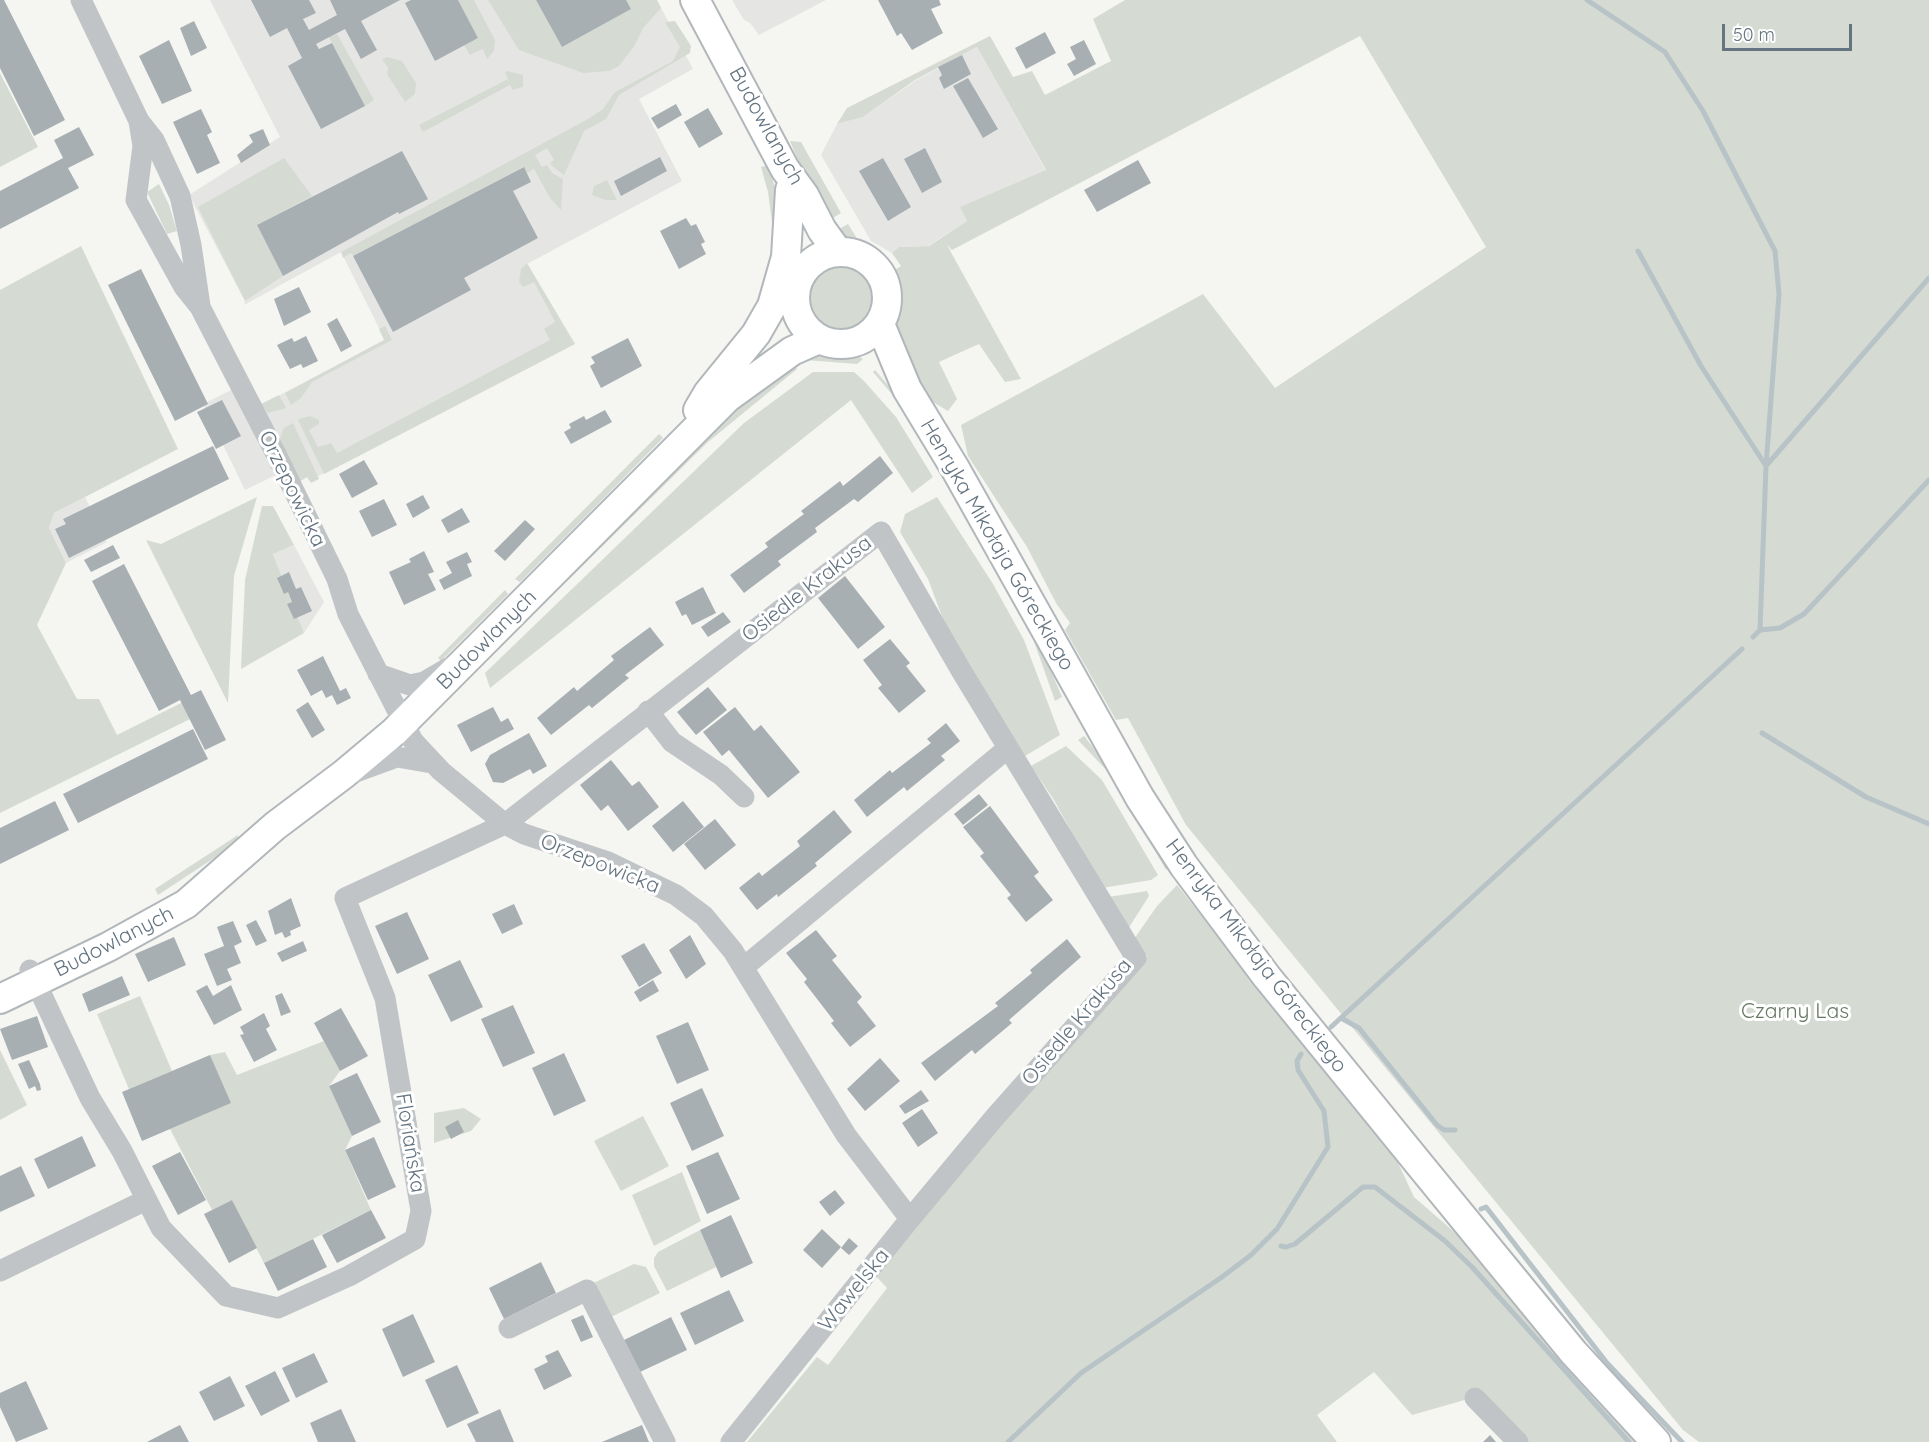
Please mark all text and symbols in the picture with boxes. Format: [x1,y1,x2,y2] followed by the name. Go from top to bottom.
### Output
[1725,12,1856,50] scale bar
[1733,23,1775,46] text: 50 m
[723,63,809,189] street label: Budowlanych
[915,415,1079,675] street label: Henryka Mikołaja Góreckiego
[253,427,331,551] street label: Orzepowicka
[737,531,877,647] street label: Osiedle Krakusa
[432,585,542,695] street label: Budowlanych
[537,829,663,899] street label: Orzepowicka
[1160,834,1352,1078] street label: Henryka Mikołaja Góreckiego
[50,901,178,983] street label: Budowlanych
[1017,954,1137,1090] street label: Osiedle Krakusa
[1741,999,1849,1025] park label: Czarny Las
[390,1091,430,1195] street label: Floriańska
[813,1244,895,1336] street label: Wawelska

